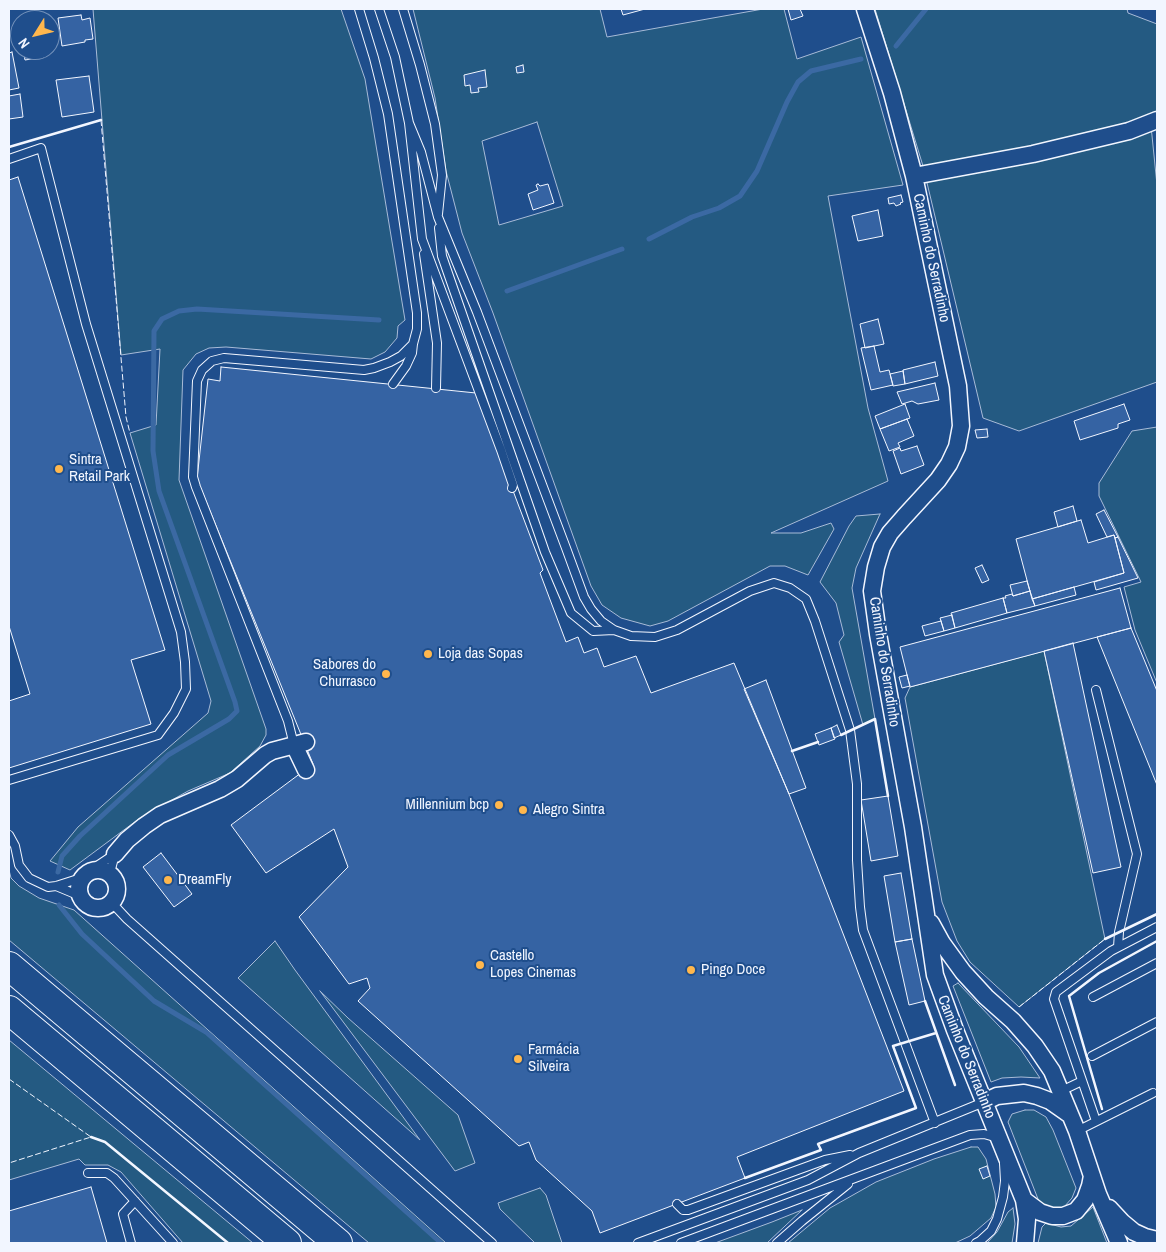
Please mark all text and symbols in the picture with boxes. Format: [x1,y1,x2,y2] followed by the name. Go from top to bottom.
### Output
[10,10,60,60] north arrow
[14,35,33,52] text: N
[909,192,953,324] street label: Caminho do Serradinho
[69,451,130,486] place label: Sintra Retail Park
[53,463,65,475] marker: Sintra Retail Park
[865,596,903,728] street label: Caminho do Serradinho
[438,645,523,663] place label: Loja das Sopas
[422,648,434,660] marker: Loja das Sopas
[313,656,376,691] place label: Sabores do Churrasco
[380,668,392,680] marker: Sabores do Churrasco
[406,796,489,814] place label: Millennium bcp
[493,799,505,811] marker: Millennium bcp
[533,801,605,819] place label: Alegro Sintra
[517,804,529,816] marker: Alegro Sintra
[178,871,231,889] place label: DreamFly
[162,874,174,886] marker: DreamFly
[490,947,576,982] place label: Castello Lopes Cinemas
[474,959,486,971] marker: Castello Lopes Cinemas
[701,961,765,979] place label: Pingo Doce
[685,964,697,976] marker: Pingo Doce
[933,993,999,1121] street label: Caminho do Serradinho
[528,1041,579,1076] place label: Farmácia Silveira
[512,1053,524,1065] marker: Farmácia Silveira

